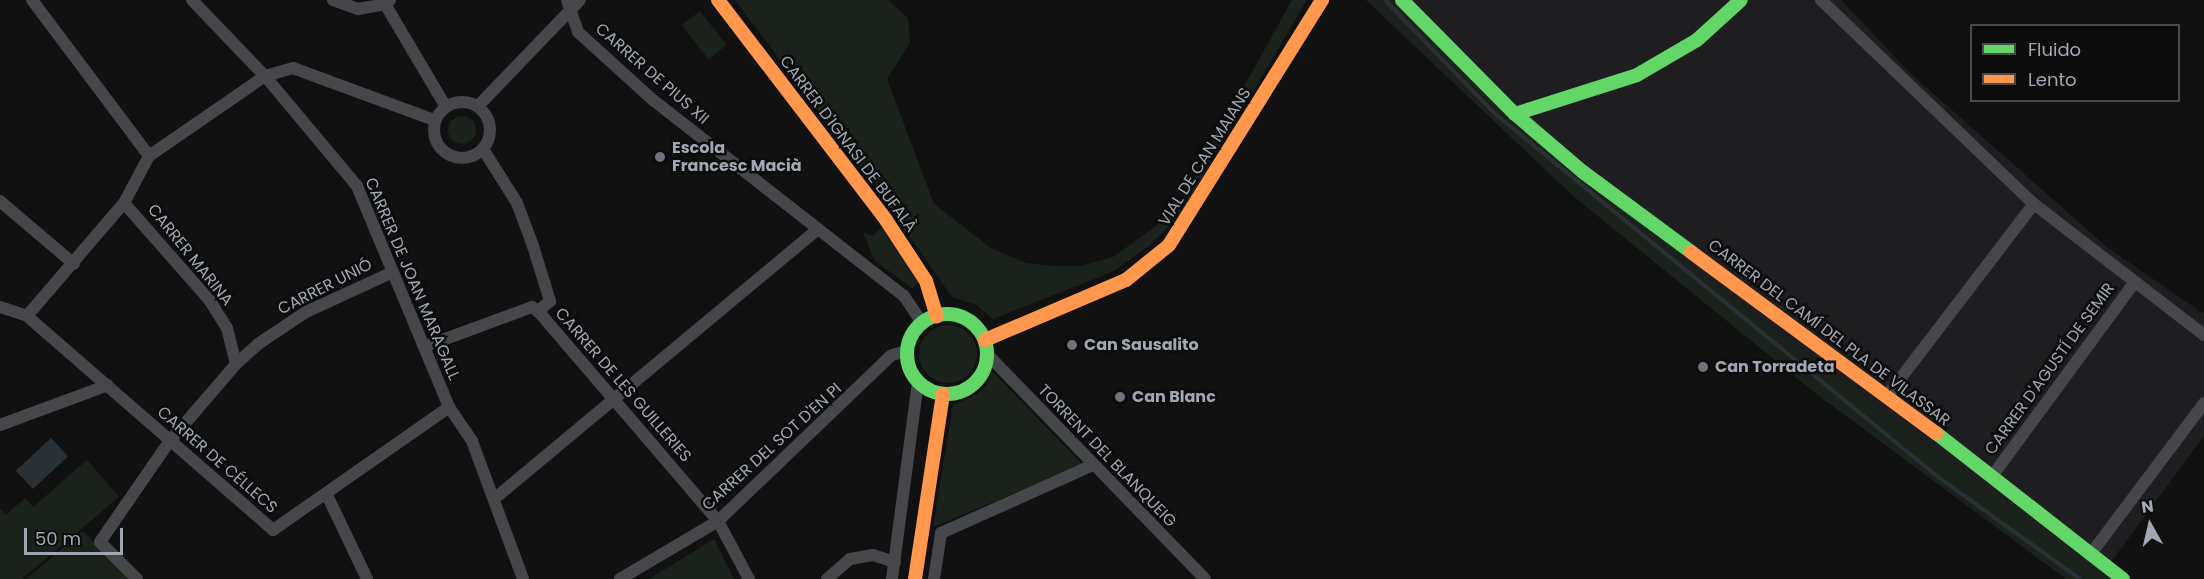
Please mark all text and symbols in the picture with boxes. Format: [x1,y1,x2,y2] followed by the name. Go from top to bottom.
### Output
[591,19,713,129] street label: CARRER DE PIUS XII
[1970,24,2180,102] legend
[2028,37,2081,62] text: Fluido
[775,52,921,236] street label: CARRER D'IGNASI DE BUFALÀ
[2028,67,2077,92] text: Lento
[1155,84,1255,230] street label: VIAL DE CAN MAIANS
[672,138,802,176] place label: Escola Francesc Macià
[653,150,667,164] marker: Escola Francesc Macià
[361,175,463,383] street label: CARRER DE JOAN MARAGALL
[143,200,237,310] street label: CARRER MARINA
[1704,236,1954,430] street label: CARRER DEL CAMÍ DEL PLA DE VILASSAR
[275,255,375,319] street label: CARRER UNIÓ
[1981,279,2119,459] street label: CARRER D'AGUSTÍ DE SEMIR
[551,304,695,466] street label: CARRER DE LES GUILLERIES
[1084,335,1199,355] place label: Can Sausalito
[1065,338,1079,352] marker: Can Sausalito
[1715,357,1835,377] place label: Can Torradeta
[1696,360,1710,374] marker: Can Torradeta
[698,379,846,515] street label: CARRER DEL SOT D'EN PI
[1034,381,1180,531] street label: TORRENT DEL BLANQUEIG
[1132,387,1216,407] place label: Can Blanc
[1113,390,1127,404] marker: Can Blanc
[153,403,281,517] street label: CARRER DE CÉLLECS
[2140,494,2155,519] text: N
[2120,495,2180,555] north arrow
[27,516,126,554] scale bar
[35,526,81,551] text: 50 m

